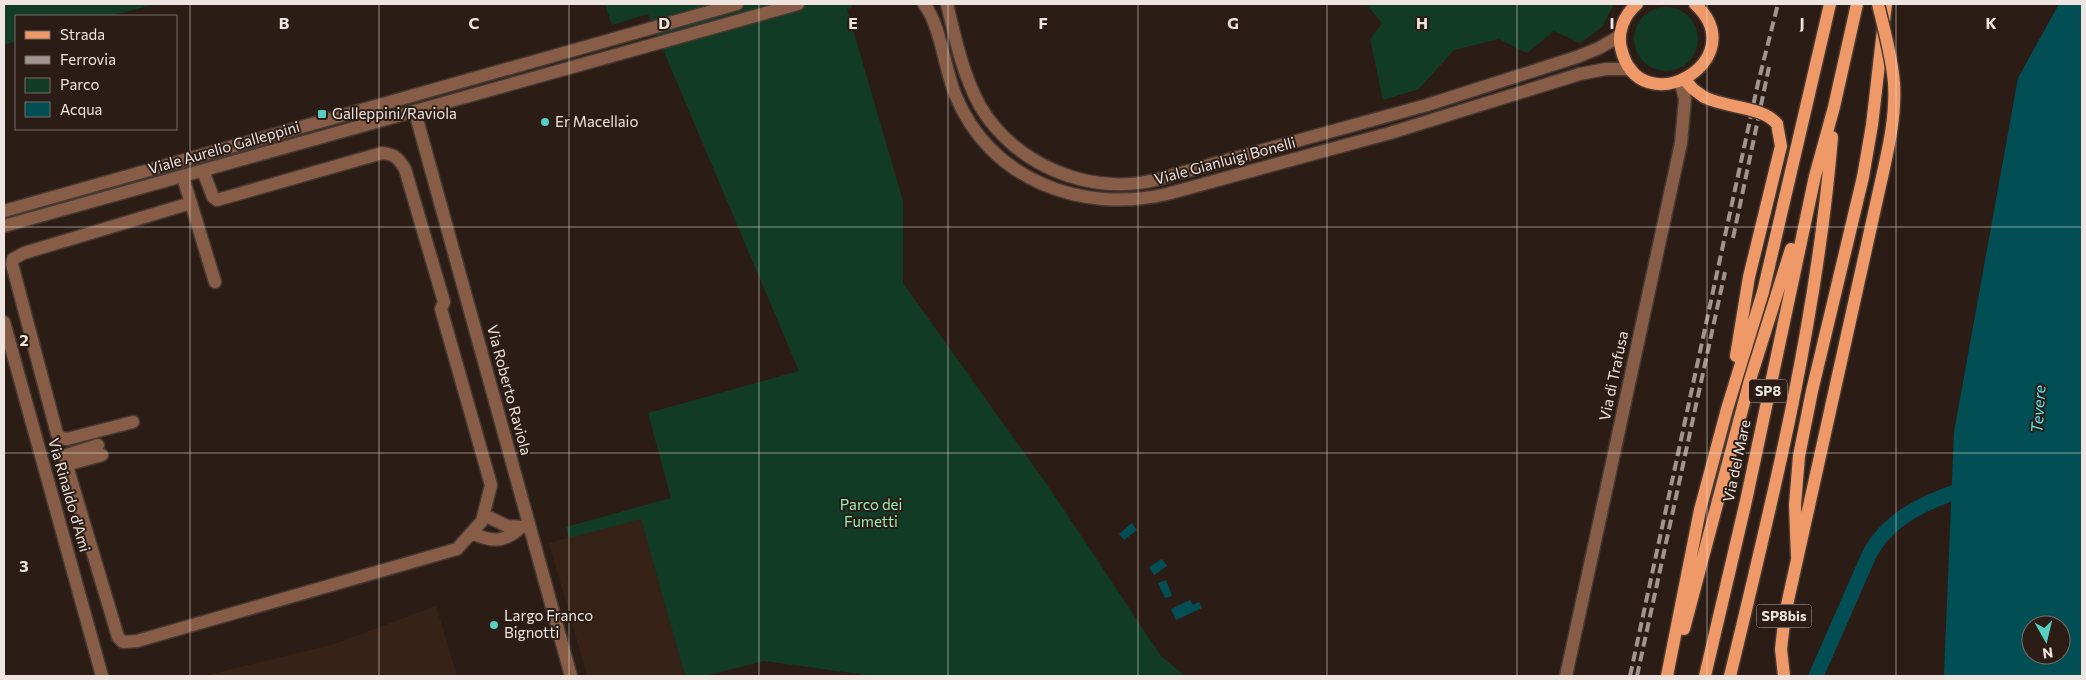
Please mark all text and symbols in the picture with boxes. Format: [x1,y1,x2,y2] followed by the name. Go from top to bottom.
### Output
[279,13,290,32] text: B
[469,13,480,32] text: C
[658,13,670,32] text: D
[848,13,858,32] text: E
[1038,13,1048,32] text: F
[1227,13,1239,32] text: G
[1416,13,1428,32] text: H
[1609,13,1615,32] text: I
[1799,13,1805,32] text: J
[1985,13,1997,32] text: K
[15,15,178,130] legend
[60,25,105,43] text: Strada
[60,50,116,68] text: Ferrovia
[60,75,99,93] text: Parco
[60,100,102,118] text: Acqua
[332,104,457,122] place label: Galleppini/Raviola
[316,108,328,120] marker: Galleppini/Raviola
[555,112,638,130] place label: Er Macellaio
[539,116,551,128] marker: Er Macellaio
[146,117,302,177] street label: Viale Aurelio Galleppini
[1152,133,1297,188] street label: Viale Gianluigi Bonelli
[484,323,536,457] street label: Via Roberto Raviola
[1595,329,1631,422] street label: Via di Trafusa
[19,330,29,349] text: 2
[1749,380,1787,402] road number: SP8
[2026,384,2049,434] water label: Tevere
[1719,418,1754,504] street label: Via del Mare
[45,436,95,554] street label: Via Rinaldo d'Ami
[840,495,902,530] park label: Parco dei Fumetti
[19,556,29,575] text: 3
[1756,604,1812,628] road number: SP8bis
[504,606,593,641] place label: Largo Franco Bignotti
[2021,615,2071,665] north arrow
[488,619,500,631] marker: Largo Franco Bignotti
[2041,644,2054,663] text: N

